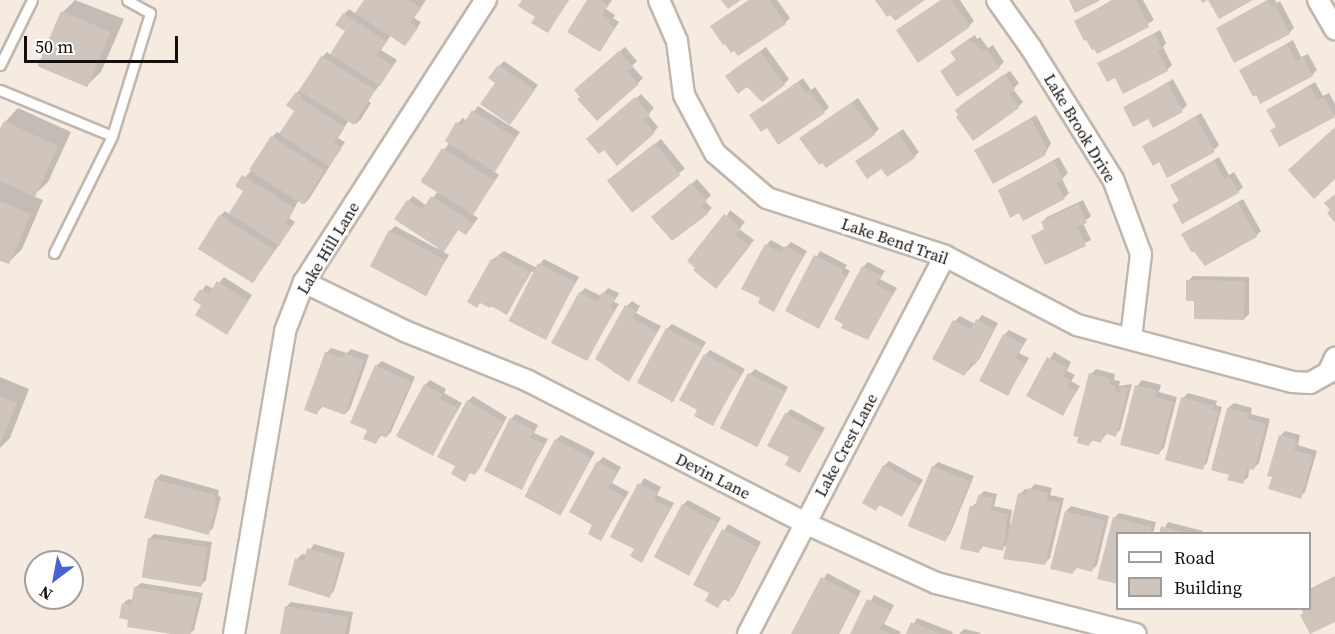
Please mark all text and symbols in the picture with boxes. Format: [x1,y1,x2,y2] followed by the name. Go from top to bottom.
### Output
[27,24,182,62] scale bar
[35,34,73,59] text: 50 m
[1040,70,1120,186] street label: Lake Brook Drive
[293,198,363,298] street label: Lake Hill Lane
[839,214,951,268] street label: Lake Bend Trail
[811,390,881,500] street label: Lake Crest Lane
[673,449,753,503] street label: Devin Lane
[1116,532,1311,610] legend
[1174,545,1215,570] text: Road
[24,550,84,610] north arrow
[1174,575,1242,600] text: Building
[35,581,56,606] text: N

